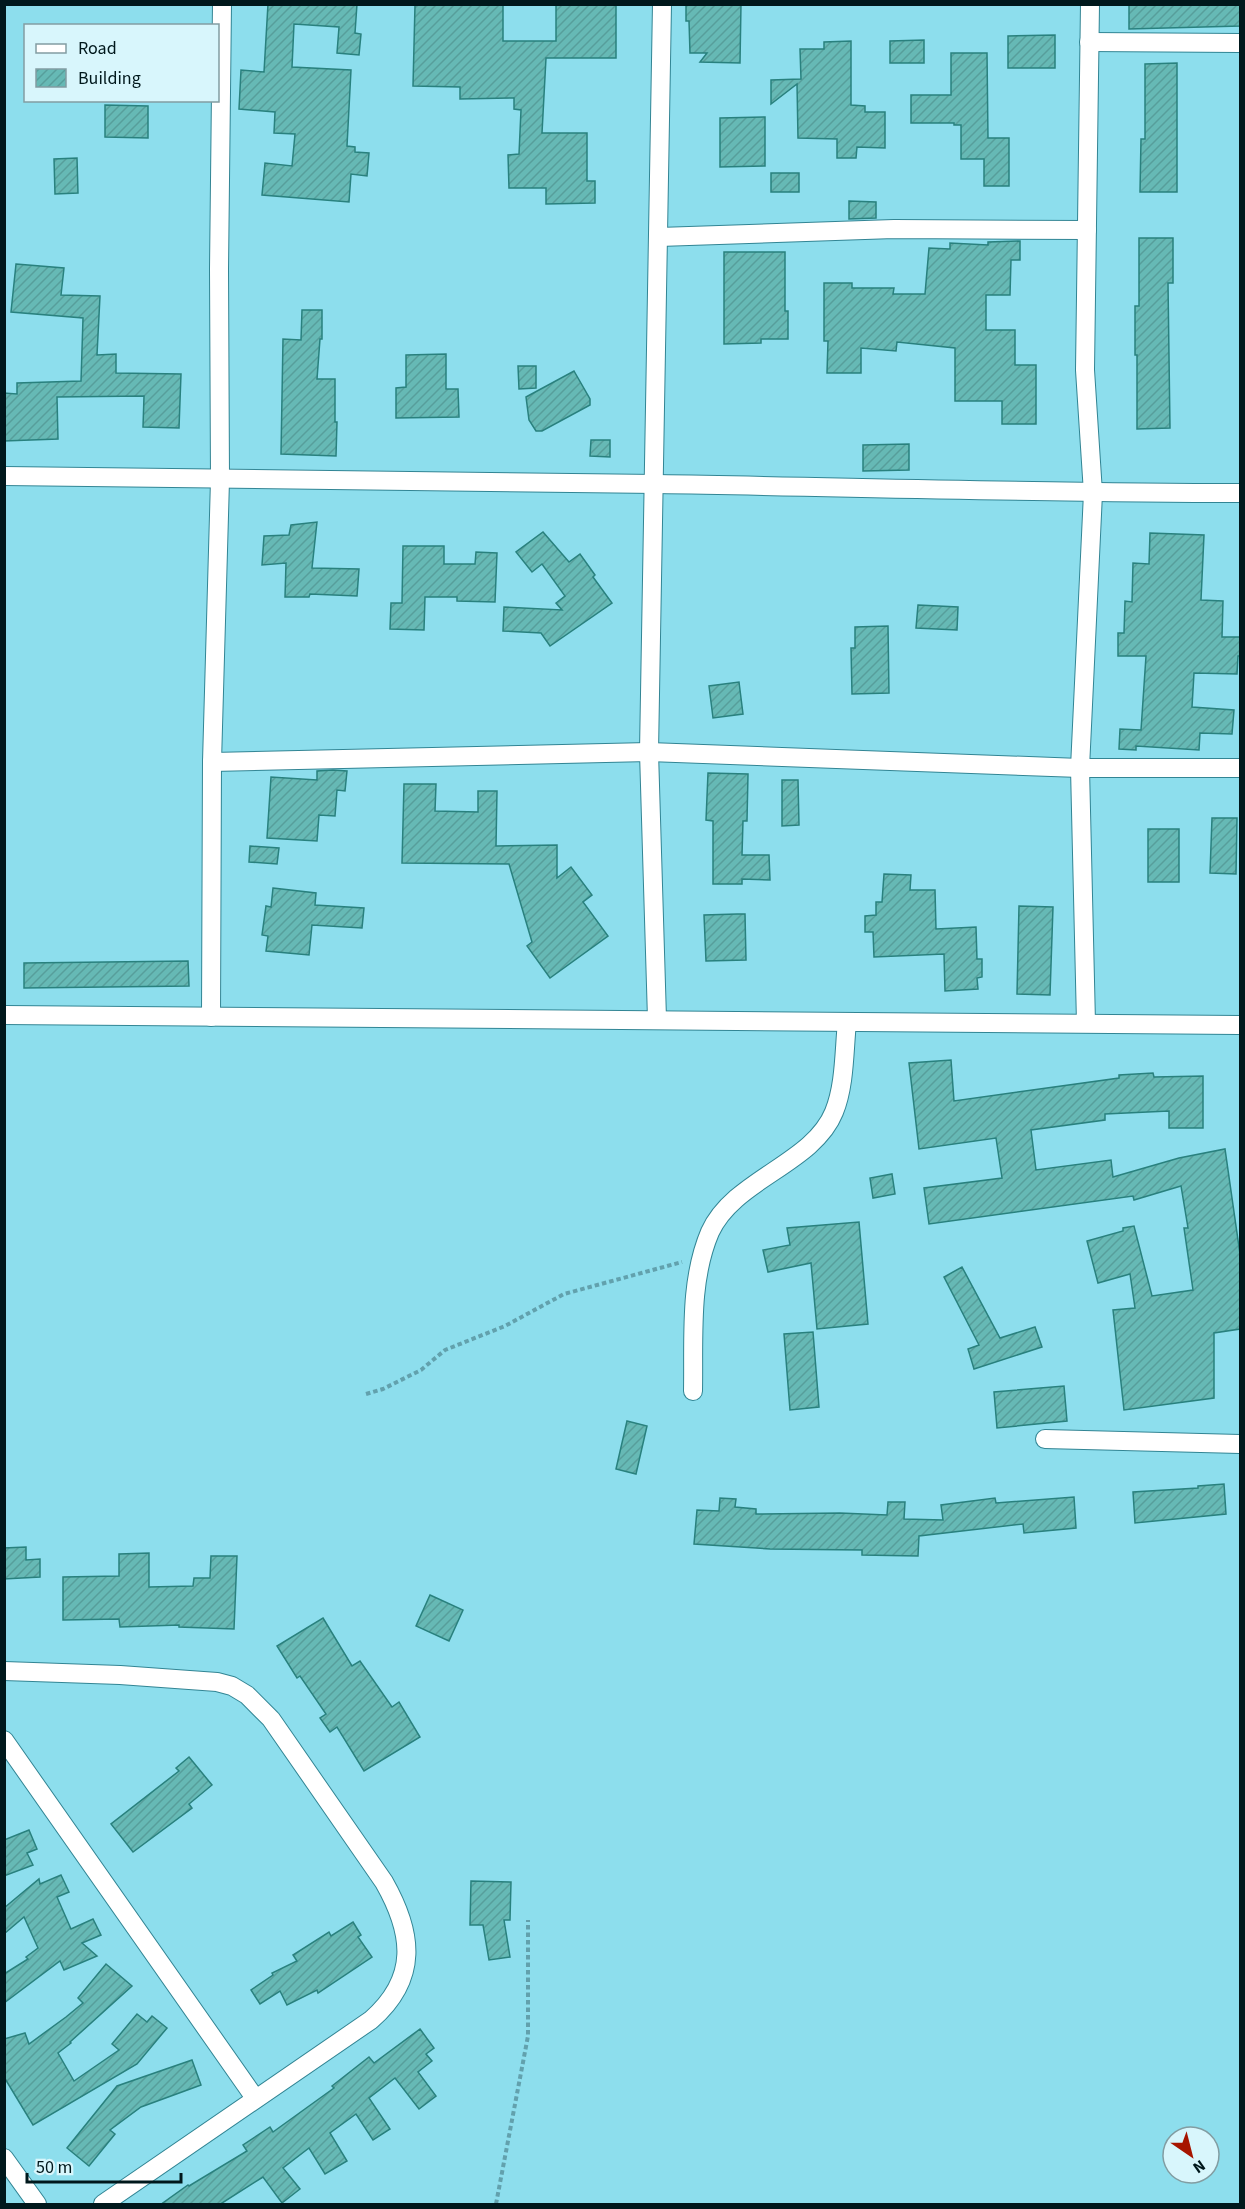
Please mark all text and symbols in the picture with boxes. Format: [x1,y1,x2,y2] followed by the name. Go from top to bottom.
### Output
[24,24,219,102] legend
[78,36,117,61] text: Road
[78,66,141,91] text: Building
[1161,2125,1221,2185] north arrow
[27,2146,182,2184] scale bar
[1188,2154,1210,2179] text: N
[36,2155,72,2180] text: 50 m

